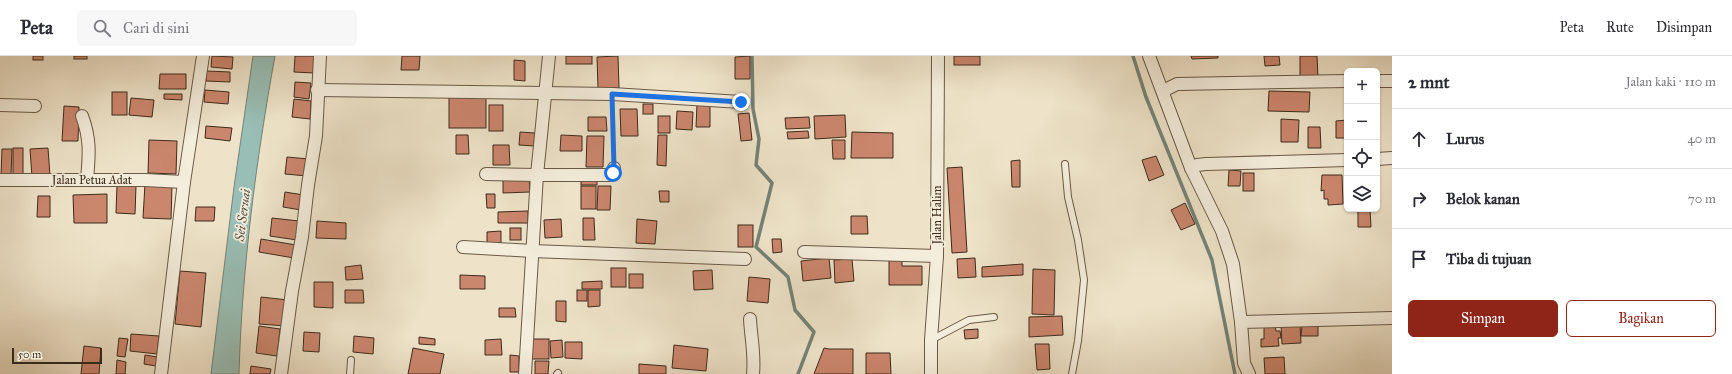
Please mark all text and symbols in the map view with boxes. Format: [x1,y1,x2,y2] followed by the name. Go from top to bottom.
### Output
[77,10,357,46] search box
[20,16,53,39] text: Peta
[91,17,113,39] icon: search
[123,19,189,37] text: Cari di sini
[1560,19,1584,36] text: Peta
[1606,19,1634,36] text: Rute
[1656,19,1712,36] text: Disimpan
[1344,68,1380,212] map controls
[1344,68,1380,104] button: +
[1408,72,1449,93] text: 2 mnt
[1626,74,1716,90] text: Jalan kaki · 110 m
[732,93,750,111] route end
[1344,104,1380,140] button: −
[1408,128,1430,150] icon: ahead
[1446,130,1484,148] text: Lurus
[1687,131,1716,147] text: 40 m
[1344,140,1380,176] button: locate
[604,164,622,182] route start
[50,173,133,188] street label: Jalan Petua Adat
[1344,176,1380,212] button: layers
[930,185,945,247] street label: Jalan Halim
[232,188,254,243] water label: Sei Seruai
[1408,188,1430,210] icon: right
[1446,190,1520,208] text: Belok kanan
[1688,191,1716,207] text: 70 m
[1408,248,1430,270] icon: arrive
[1446,250,1531,268] text: Tiba di tujuan
[1408,300,1558,337] button: Simpan
[1566,300,1716,337] button: Bagikan
[12,346,102,365] scale bar
[18,348,41,361] text: 50 m

